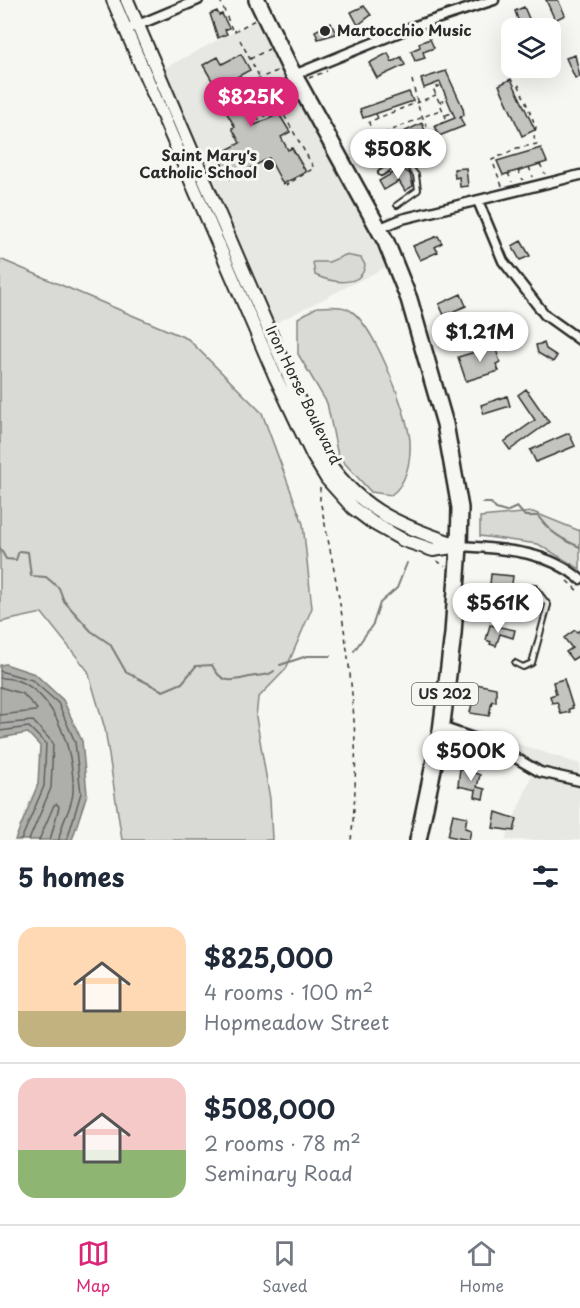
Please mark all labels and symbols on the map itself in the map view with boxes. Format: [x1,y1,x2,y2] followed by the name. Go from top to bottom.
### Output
[337,18,472,41] place label: Martocchio Music
[318,24,332,38] marker: Martocchio Music
[209,77,293,128] pin: $825K
[356,129,440,180] pin: $508K
[139,143,257,183] place label: Saint Mary's Catholic School
[262,158,276,172] marker: Saint Mary's Catholic School
[431,312,529,363] pin: $1.21M
[261,321,348,468] street label: Iron Horse Boulevard
[456,583,540,634] pin: $561K
[412,683,478,705] road number: US 202
[429,731,513,782] pin: $500K

